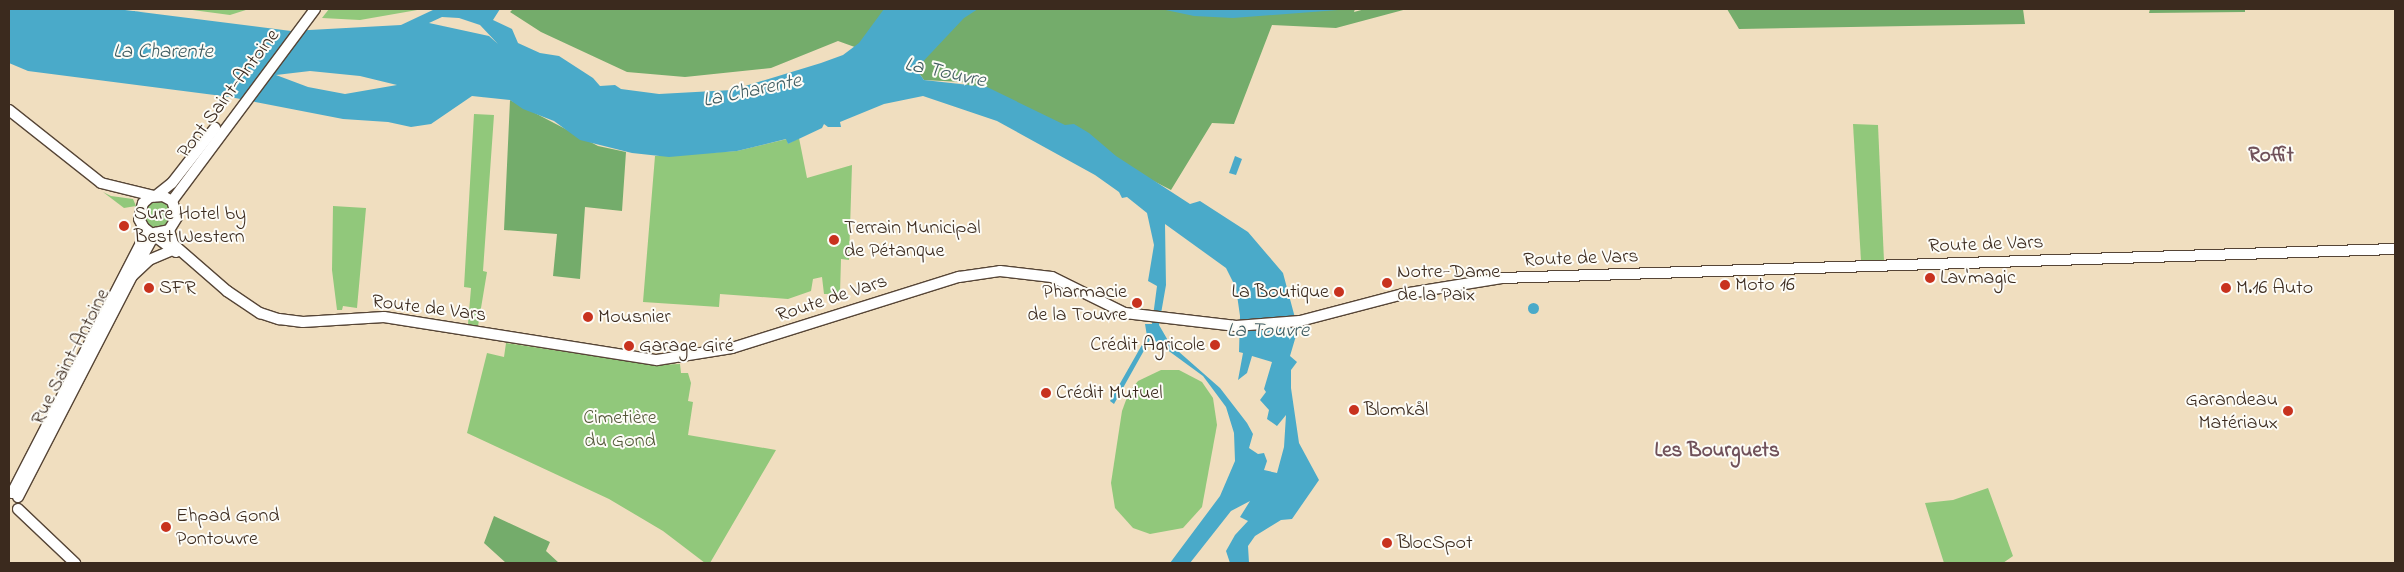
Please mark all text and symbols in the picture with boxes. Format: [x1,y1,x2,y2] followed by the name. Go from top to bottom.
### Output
[173,25,285,163] street label: Pont Saint-Antoine
[113,39,213,65] water label: La Charente
[902,52,988,94] water label: La Touvre
[701,68,803,114] water label: La Charente
[2248,143,2294,169] district label: Roffit
[134,203,246,250] place label: Sure Hotel by Best Western
[844,216,981,263] place label: Terrain Municipal de Pétanque
[118,220,130,232] marker: Sure Hotel by Best Western
[1928,231,2044,259] street label: Route de Vars
[828,234,840,246] marker: Terrain Municipal de Pétanque
[1523,245,1639,273] street label: Route de Vars
[1397,260,1500,307] place label: Notre-Dame de la Paix
[1940,266,2016,290] place label: Lav'magic
[773,270,891,328] street label: Route de Vars
[1924,272,1936,284] marker: Lav'magic
[1735,273,1795,297] place label: Moto 16
[159,276,196,300] place label: SFR
[2236,276,2313,300] place label: M.16 Auto
[1381,277,1393,289] marker: Notre-Dame de la Paix
[1719,279,1731,291] marker: Moto 16
[1027,280,1127,327] place label: Pharmacie de la Touvre
[1232,280,1329,304] place label: La Boutique
[143,282,155,294] marker: SFR
[2220,282,2232,294] marker: M.16 Auto
[26,285,116,429] street label: Rue Saint-Antoine
[1333,286,1345,298] marker: La Boutique
[370,290,488,328] street label: Route de Vars
[1131,297,1143,309] marker: Pharmacie de la Touvre
[598,305,671,329] place label: Mousnier
[582,311,594,323] marker: Mousnier
[1227,318,1309,344] water label: La Touvre
[1090,333,1205,357] place label: Crédit Agricole
[639,334,734,358] place label: Garage Giré
[1209,339,1221,351] marker: Crédit Agricole
[623,340,635,352] marker: Garage Giré
[1056,381,1163,405] place label: Crédit Mutuel
[1040,387,1052,399] marker: Crédit Mutuel
[2185,388,2278,435] place label: Garandeau Matériaux
[1364,398,1428,422] place label: Blomkål
[1348,404,1360,416] marker: Blomkål
[2282,405,2294,417] marker: Garandeau Matériaux
[583,406,657,453] park label: Cimetière du Gond
[1654,438,1780,464] district label: Les Bourguets
[176,504,280,551] place label: Ehpad Gond Pontouvre
[160,521,172,533] marker: Ehpad Gond Pontouvre
[1397,531,1473,555] place label: BlocSpot
[1381,537,1393,549] marker: BlocSpot

